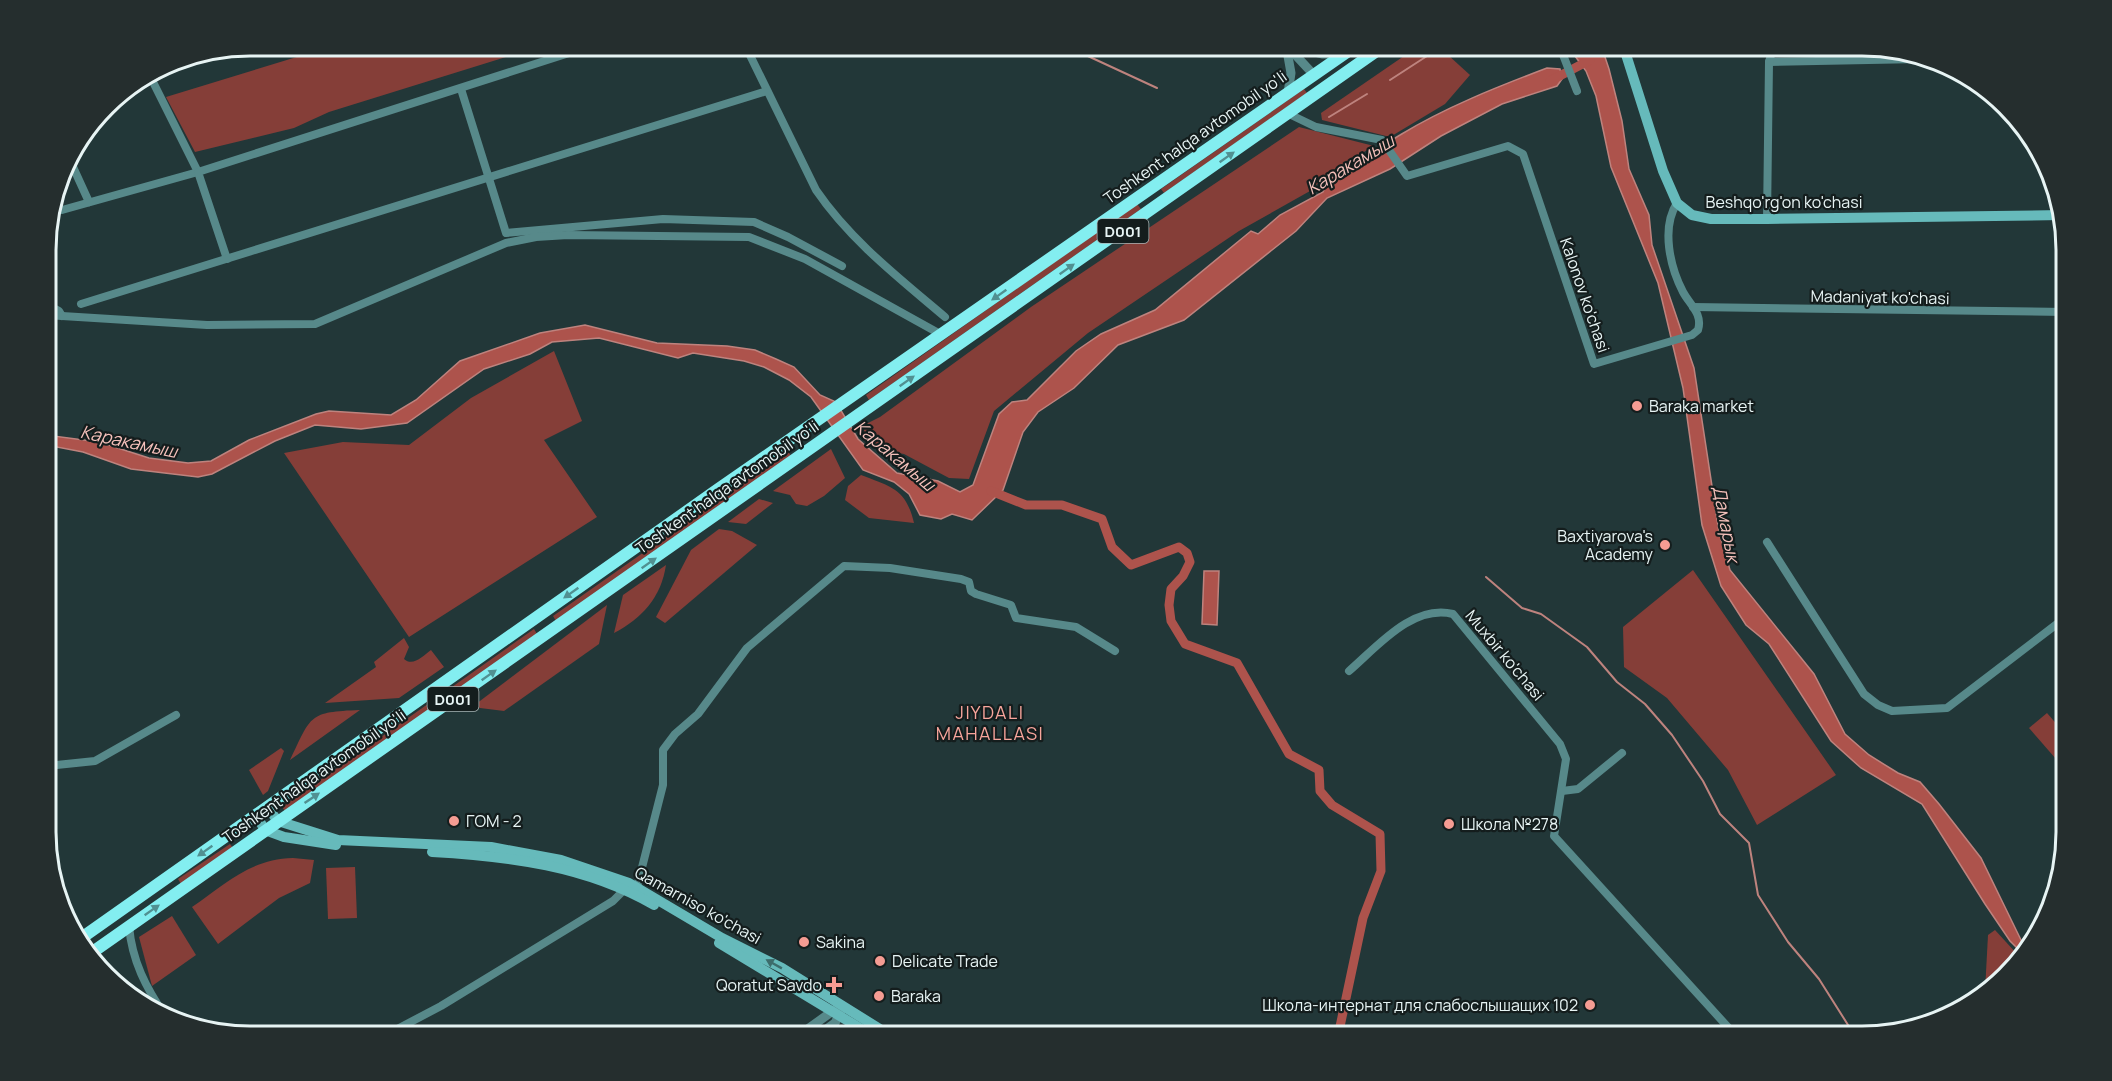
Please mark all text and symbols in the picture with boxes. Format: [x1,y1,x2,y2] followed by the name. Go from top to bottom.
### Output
[1099,65,1291,209] street label: Toshkent halqa avtomobil yo'li
[1302,128,1400,200] water label: Каракамыш
[1218,151,1234,163] one-way arrow
[1706,191,1862,213] street label: Beshqo'rg'on ko'chasi
[1098,219,1148,243] road number: D001
[1555,235,1615,355] street label: Kalonov ko'chasi
[1059,263,1075,275] one-way arrow
[1810,285,1950,309] street label: Madaniyat ko'chasi
[992,289,1008,301] one-way arrow
[899,375,915,387] one-way arrow
[1649,395,1754,417] place label: Baraka market
[1630,399,1644,413] marker: Baraka market
[850,414,941,497] water label: Каракамыш
[631,415,823,559] street label: Toshkent halqa avtomobil yo'li
[78,419,181,463] water label: Каракамыш
[1708,484,1747,567] water label: Дамарык
[1557,525,1654,565] place label: Baxtiyarova's Academy
[1658,538,1672,552] marker: Baxtiyarova's Academy
[640,557,656,569] one-way arrow
[563,587,579,599] one-way arrow
[1461,605,1549,705] street label: Muxbir ko'chasi
[481,670,497,681] one-way arrow
[428,687,478,711] road number: D001
[936,700,1044,745] district label: JIYDALI MAHALLASI
[218,704,410,848] street label: Toshkent halqa avtomobil yo'li
[303,792,319,804] one-way arrow
[466,810,522,832] place label: ГОМ - 2
[1461,813,1558,835] place label: Школа №278
[447,814,461,828] marker: ГОМ - 2
[1442,817,1456,831] marker: Школа №278
[198,845,214,857] one-way arrow
[631,861,765,949] street label: Qamarniso ko'chasi
[144,905,160,916] one-way arrow
[816,931,865,953] place label: Sakina
[797,935,811,949] marker: Sakina
[892,950,998,972] place label: Delicate Trade
[873,954,887,968] marker: Delicate Trade
[765,959,782,969] one-way arrow
[716,974,822,996] place label: Qoratut Savdo
[827,978,841,992] marker: Qoratut Savdo
[891,985,941,1007] place label: Baraka
[872,989,886,1003] marker: Baraka
[1262,994,1578,1016] place label: Школа-интернат для слабослышащих 102
[1583,998,1597,1012] marker: Школа-интернат для слабослышащих 102

